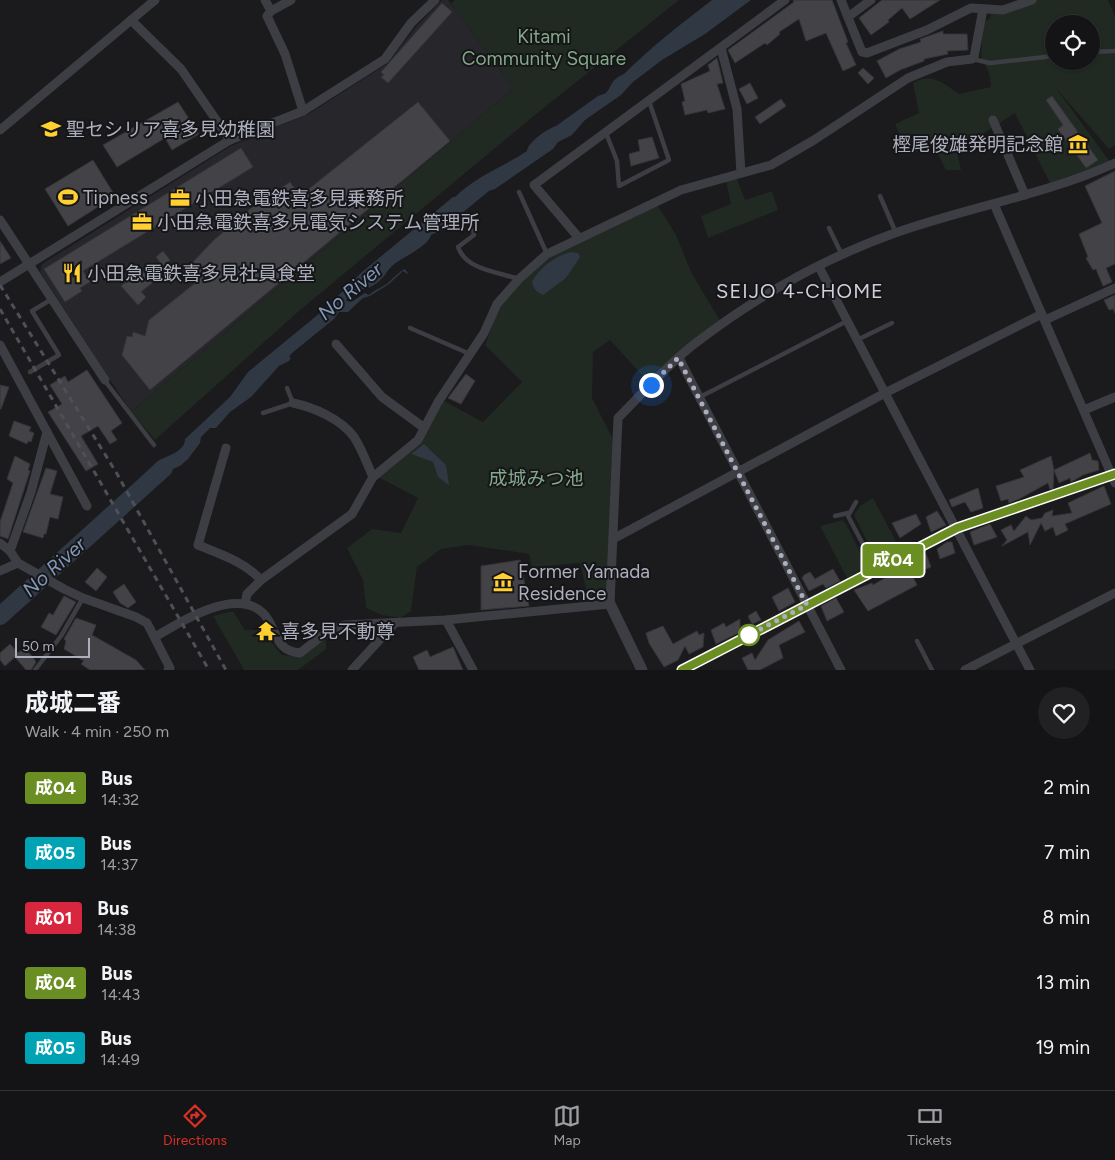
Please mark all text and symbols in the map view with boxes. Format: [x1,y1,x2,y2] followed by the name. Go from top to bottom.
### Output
[1045,15,1100,70] map controls
[1045,15,1100,70] button: locate
[462,25,626,70] park label: Kitami Community Square
[40,118,62,140] school or university icon: 聖セシリア喜多見幼稚園
[66,118,275,141] place label: 聖セシリア喜多見幼稚園
[892,133,1063,156] place label: 樫尾俊雄発明記念館
[1067,133,1089,155] museum icon: 樫尾俊雄発明記念館
[57,186,79,208] sports icon: Tipness
[83,186,148,209] place label: Tipness
[169,187,191,209] office icon: 小田急電鉄喜多見乗務所
[195,187,404,210] place label: 小田急電鉄喜多見乗務所
[131,211,153,233] office icon: 小田急電鉄喜多見電気システム管理所
[157,211,479,234] place label: 小田急電鉄喜多見電気システム管理所
[313,256,388,325] water label: No River
[61,262,83,284] restaurant icon: 小田急電鉄喜多見社員食堂
[87,262,315,285] place label: 小田急電鉄喜多見社員食堂
[716,279,884,303] district label: SEIJO 4-CHOME
[639,373,664,398] your location
[488,467,584,490] park label: 成城みつ池
[17,531,92,602] water label: No River
[864,544,922,576] line badge: 成04
[872,549,914,571] text: 成04
[518,560,650,605] place label: Former Yamada Residence
[492,571,514,593] museum icon: Former Yamada Residence
[255,620,277,642] temple icon: 喜多見不動尊
[281,620,395,643] place label: 喜多見不動尊
[738,624,760,646] unlabelled marker
[15,635,90,658] scale bar
[22,638,54,655] text: 50 m
[1038,687,1090,739] button: heart
[25,688,121,717] text: 成城二番
[25,722,169,741] text: Walk · 4 min · 250 m
[101,767,132,790] text: Bus
[1044,776,1090,799] text: 2 min
[35,777,76,799] text: 成04
[101,790,139,809] text: 14:32
[100,832,131,855] text: Bus
[1044,841,1090,864] text: 7 min
[35,842,75,864] text: 成05
[100,855,138,874] text: 14:37
[97,897,129,920] text: Bus
[1042,906,1090,929] text: 8 min
[35,907,72,929] text: 成01
[97,920,136,939] text: 14:38
[101,962,132,985] text: Bus
[1036,971,1090,994] text: 13 min
[35,972,76,994] text: 成04
[101,985,140,1004] text: 14:43
[100,1027,131,1050] text: Bus
[1036,1036,1090,1059] text: 19 min
[35,1037,75,1059] text: 成05
[100,1050,140,1069] text: 14:49
[163,1102,227,1149] tab: Directions
[553,1102,581,1149] tab: Map
[907,1102,952,1149] tab: Tickets

